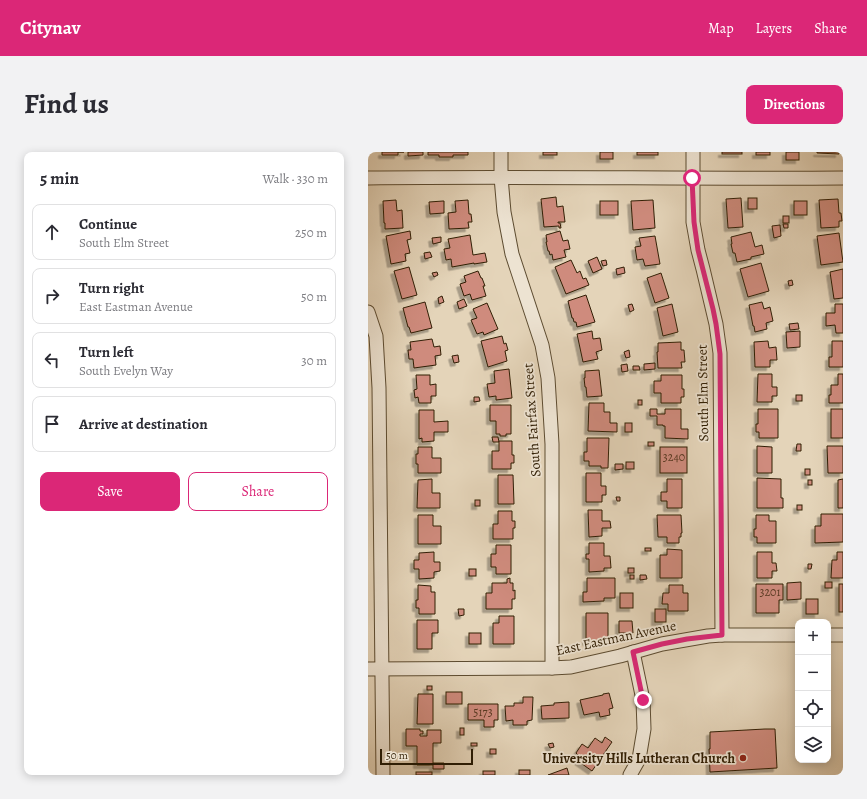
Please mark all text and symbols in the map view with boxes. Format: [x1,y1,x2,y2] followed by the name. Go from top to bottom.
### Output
[20,15,81,41] text: Citynav
[708,19,734,38] text: Map
[756,19,792,38] text: Layers
[814,19,847,38] text: Share
[24,85,109,123] text: Find us
[746,85,843,124] button: Directions
[40,167,79,190] text: 5 min
[683,169,701,187] route start
[262,170,328,187] text: Walk · 330 m
[79,214,137,234] text: Continue
[41,221,63,243] icon: ahead
[295,224,327,241] text: 250 m
[79,234,169,251] text: South Elm Street
[79,278,144,298] text: Turn right
[41,285,63,307] icon: right
[301,288,327,305] text: 50 m
[79,298,193,315] text: East Eastman Avenue
[79,342,134,362] text: Turn left
[693,344,713,442] street label: South Elm Street
[41,349,63,371] icon: left
[301,352,327,369] text: 30 m
[79,362,173,379] text: South Evelyn Way
[519,362,545,477] street label: South Fairfax Street
[41,413,63,435] icon: arrive
[79,414,208,434] text: Arrive at destination
[663,449,685,465] house number: 3240
[40,472,180,511] button: Save
[188,472,328,511] button: Share
[759,584,781,600] house number: 3201
[554,616,678,660] street label: East Eastman Avenue
[795,619,831,763] map controls
[795,619,831,655] button: +
[795,655,831,691] button: −
[634,691,652,709] route end
[795,691,831,727] button: locate
[473,704,493,720] house number: 5173
[795,727,831,763] button: layers
[380,747,473,766] scale bar
[386,748,408,763] text: 50 m
[543,749,735,768] place label: University Hills Lutheran Church
[738,753,748,763] marker: University Hills Lutheran Church

